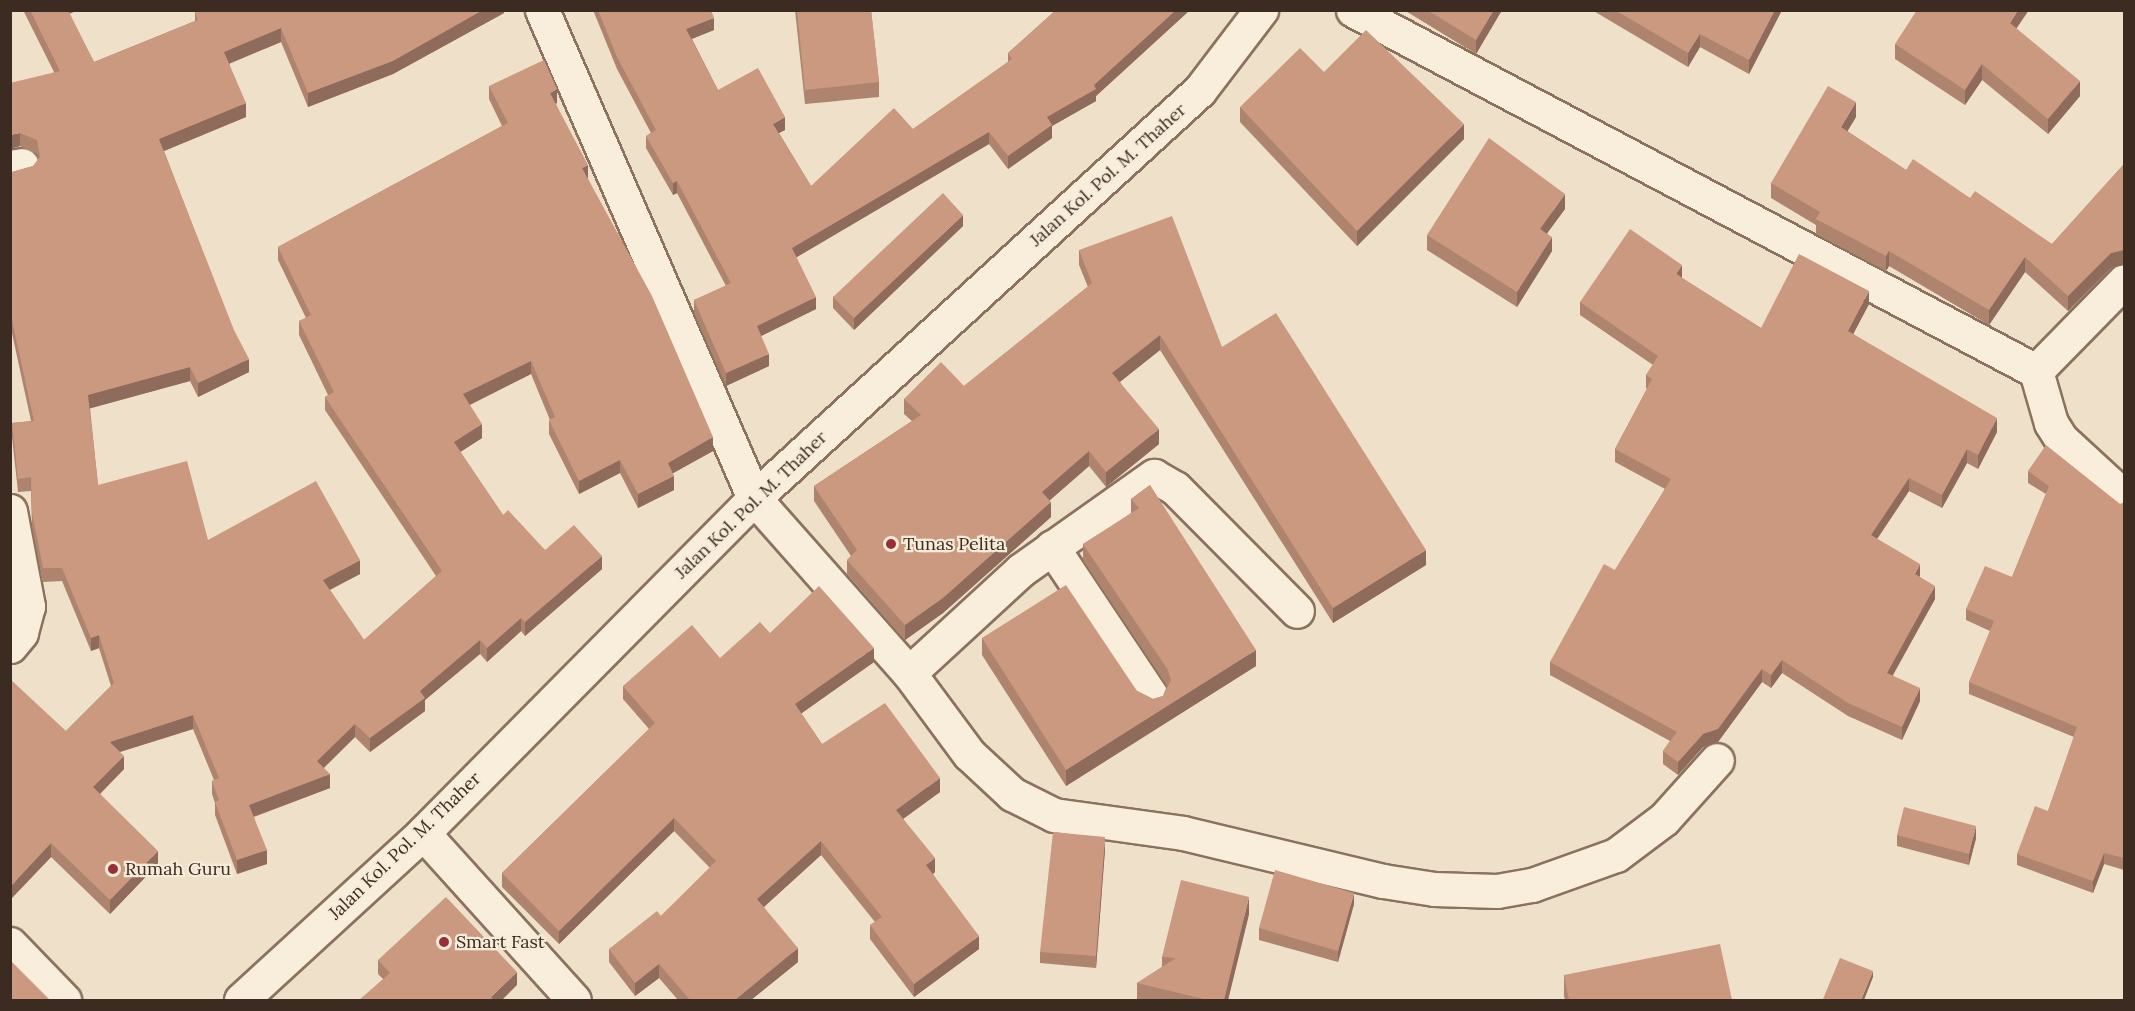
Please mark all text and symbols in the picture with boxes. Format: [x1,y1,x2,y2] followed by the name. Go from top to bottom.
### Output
[1025,99,1191,251] street label: Jalan Kol. Pol. M. Thaher
[670,427,832,583] street label: Jalan Kol. Pol. M. Thaher
[903,533,1005,555] place label: Tunas Pelita
[884,537,898,551] marker: Tunas Pelita
[324,768,486,924] street label: Jalan Kol. Pol. M. Thaher
[125,858,231,880] place label: Rumah Guru
[106,862,120,876] marker: Rumah Guru
[456,931,545,953] place label: Smart Fast
[437,935,451,949] marker: Smart Fast

